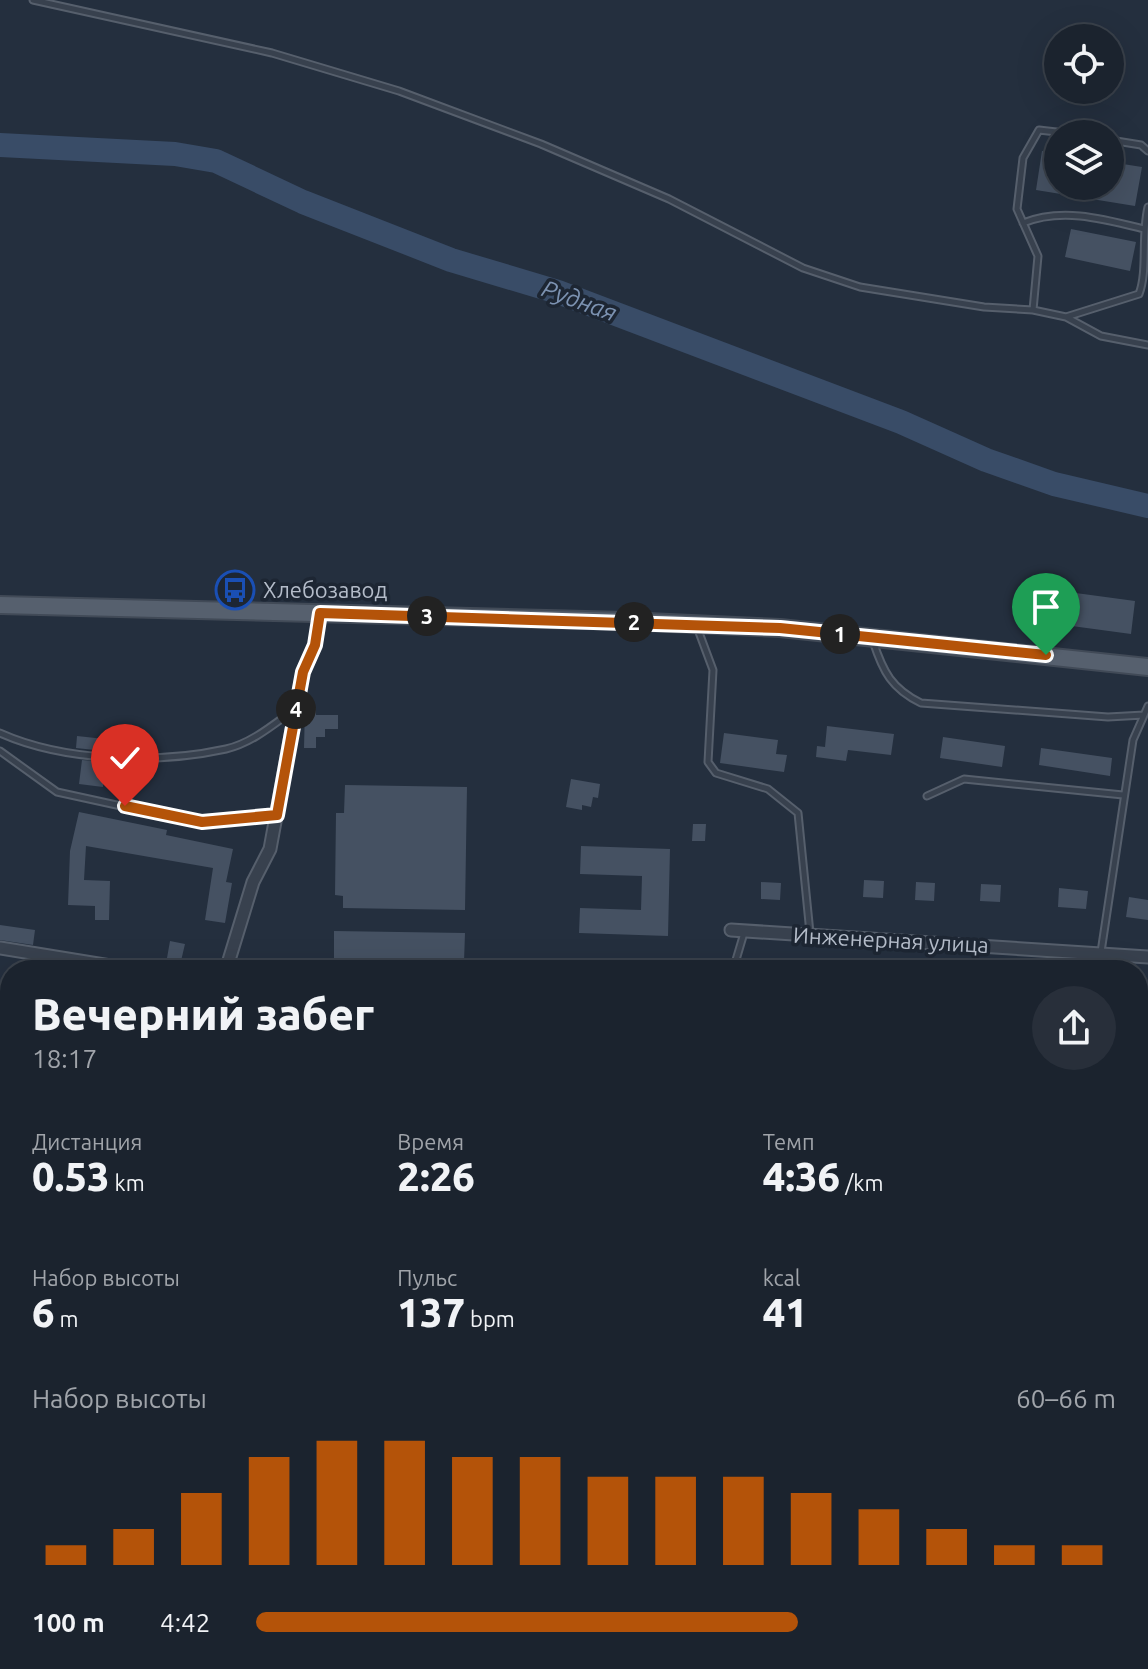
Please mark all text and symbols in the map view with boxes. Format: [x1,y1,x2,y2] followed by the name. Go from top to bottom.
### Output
[1044,24,1124,200] map controls
[1044,24,1124,104] button: locate
[1044,120,1124,200] button: layers
[538,275,620,326] water label: Рудная
[214,569,256,611] bus stop icon: Хлебозавод
[1012,573,1080,655] pin
[263,577,387,602] place label: Хлебозавод
[1024,585,1068,629] icon: arrive
[407,596,447,636] pin: 3
[614,602,654,642] pin: 2
[421,603,433,628] text: 3
[628,609,640,634] text: 2
[820,614,860,654] pin: 1
[834,621,846,646] text: 1
[276,689,316,729] pin: 4
[290,696,302,721] text: 4
[91,724,159,806] pin
[103,736,147,780] icon: check
[793,922,989,957] street label: Инженерная улица
[1032,986,1116,1070] button: share
[32,989,374,1038] text: Вечерний забег
[32,1044,97,1073] text: 18:17
[32,1129,142,1154] text: Дистанция
[397,1129,464,1154] text: Время
[763,1129,815,1154] text: Темп
[32,1154,110,1199] text: 0.53
[397,1154,475,1199] text: 2:26
[763,1154,840,1199] text: 4:36
[110,1170,145,1195] text: km
[840,1170,883,1195] text: /km
[32,1265,180,1290] text: Набор высоты
[397,1265,457,1290] text: Пульс
[763,1265,801,1290] text: kcal
[32,1290,55,1335] text: 6
[397,1290,465,1335] text: 137
[763,1290,808,1335] text: 41
[55,1306,79,1331] text: m
[465,1306,515,1331] text: bpm
[32,1384,207,1413] text: Набор высоты
[1016,1384,1116,1413] text: 60–66 m
[32,1608,105,1637] text: 100 m
[160,1608,210,1637] text: 4:42

